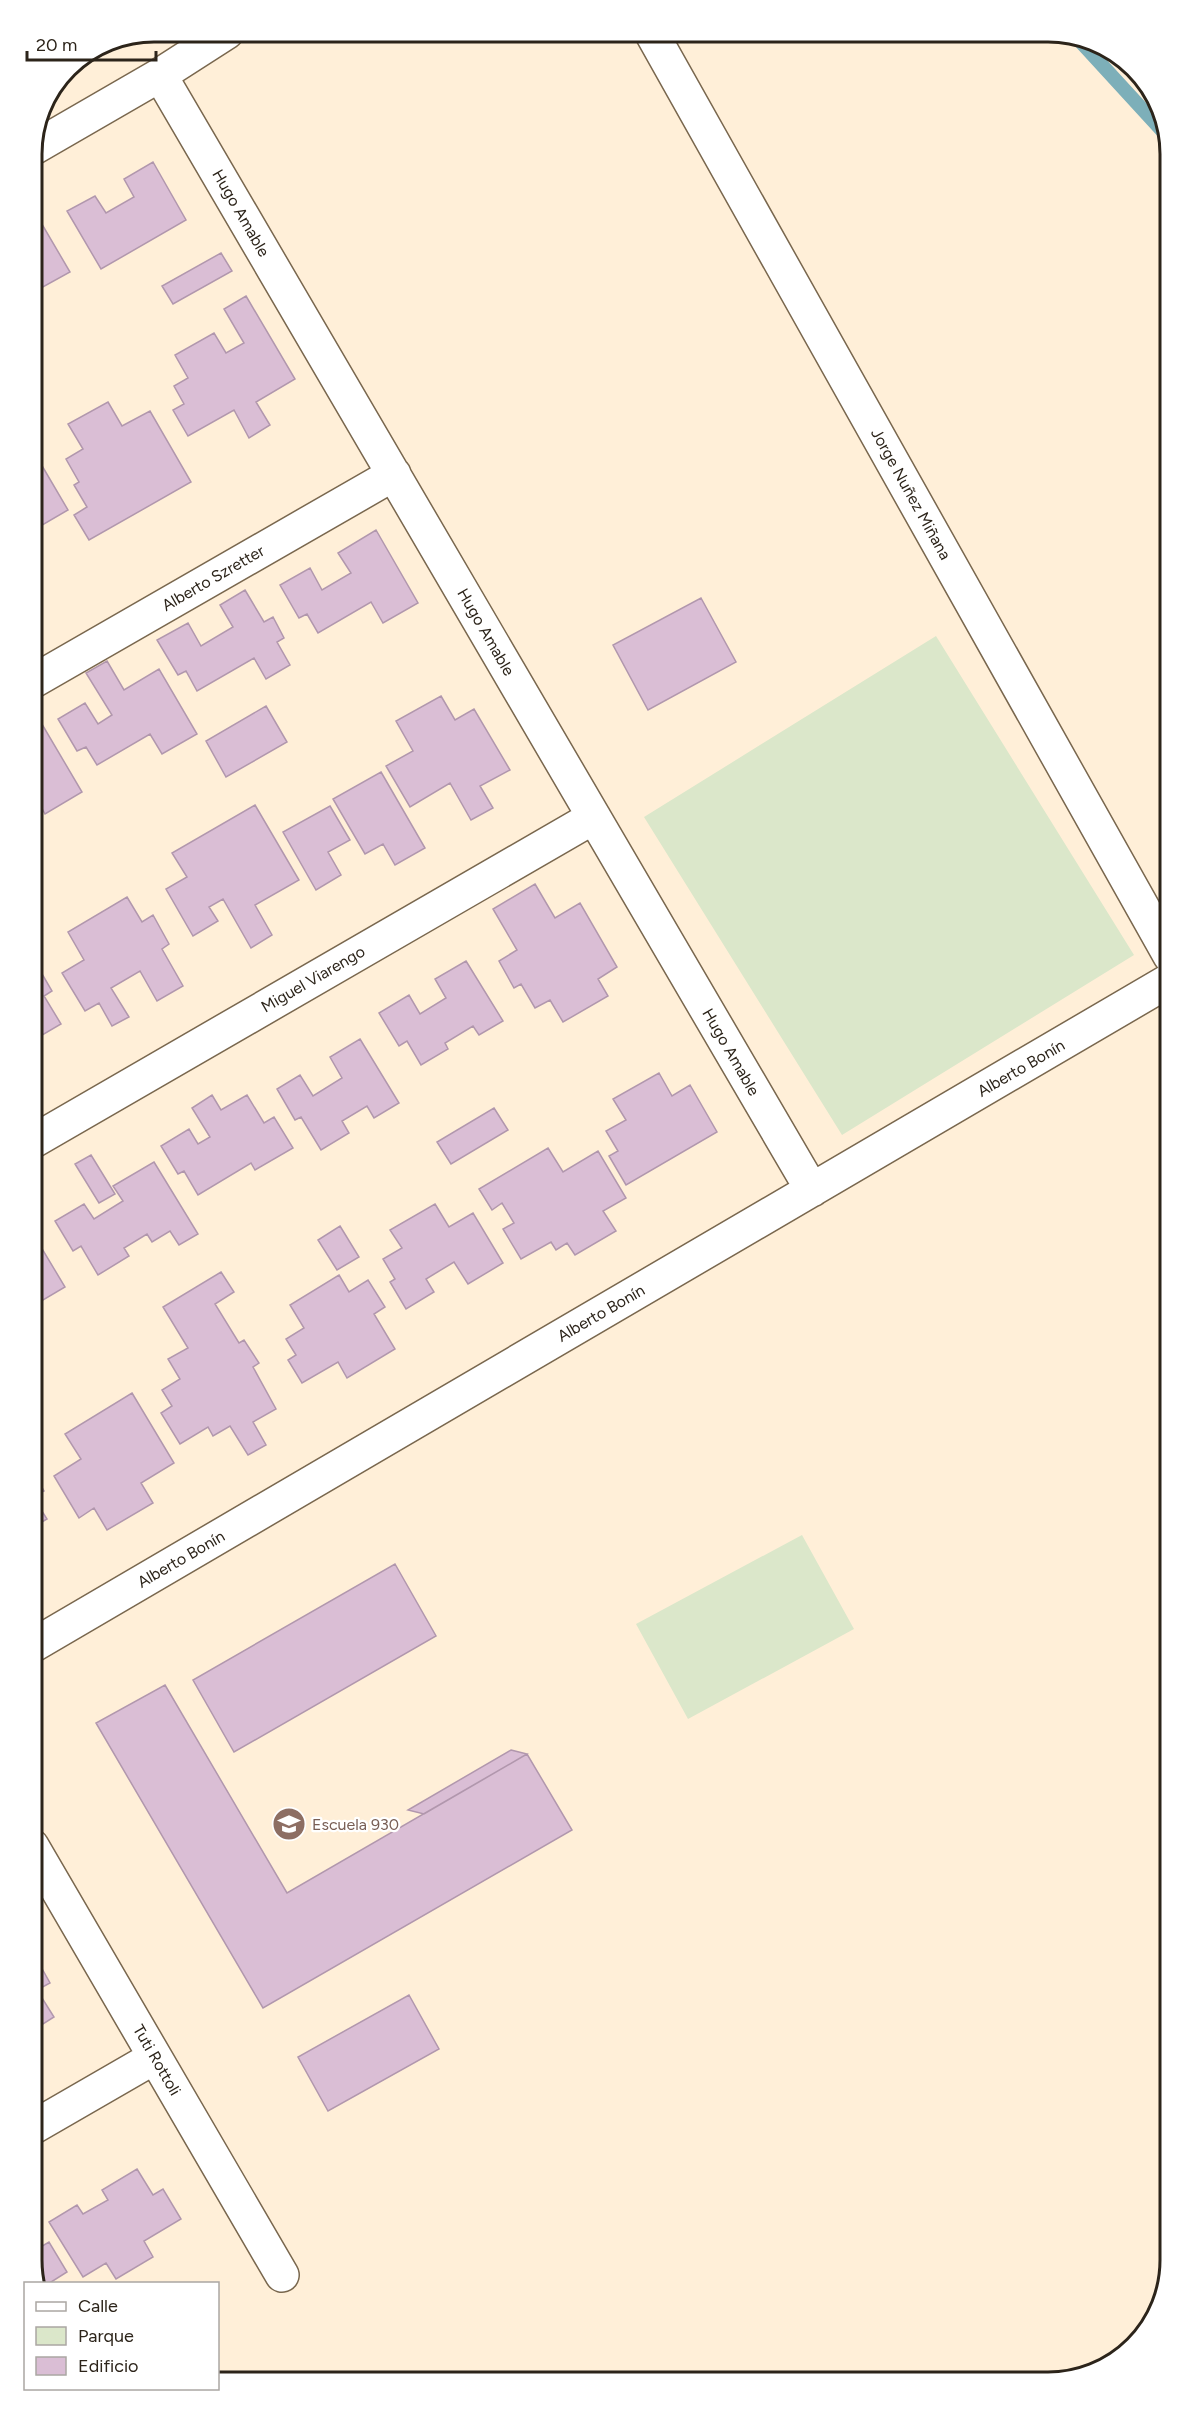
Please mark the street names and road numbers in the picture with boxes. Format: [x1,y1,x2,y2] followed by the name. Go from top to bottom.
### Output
[208,166,274,260] street label: Hugo Amable
[867,425,955,563] street label: Jorge Nuñez Miñana
[158,541,268,615] street label: Alberto Szretter
[453,585,519,679] street label: Hugo Amable
[258,942,368,1016] street label: Miguel Viarengo
[698,1005,764,1099] street label: Hugo Amable
[974,1035,1068,1101] street label: Alberto Bonín
[554,1280,648,1346] street label: Alberto Bonín
[134,1526,228,1592] street label: Alberto Bonín
[129,2021,185,2099] street label: Tuti Rottoli

